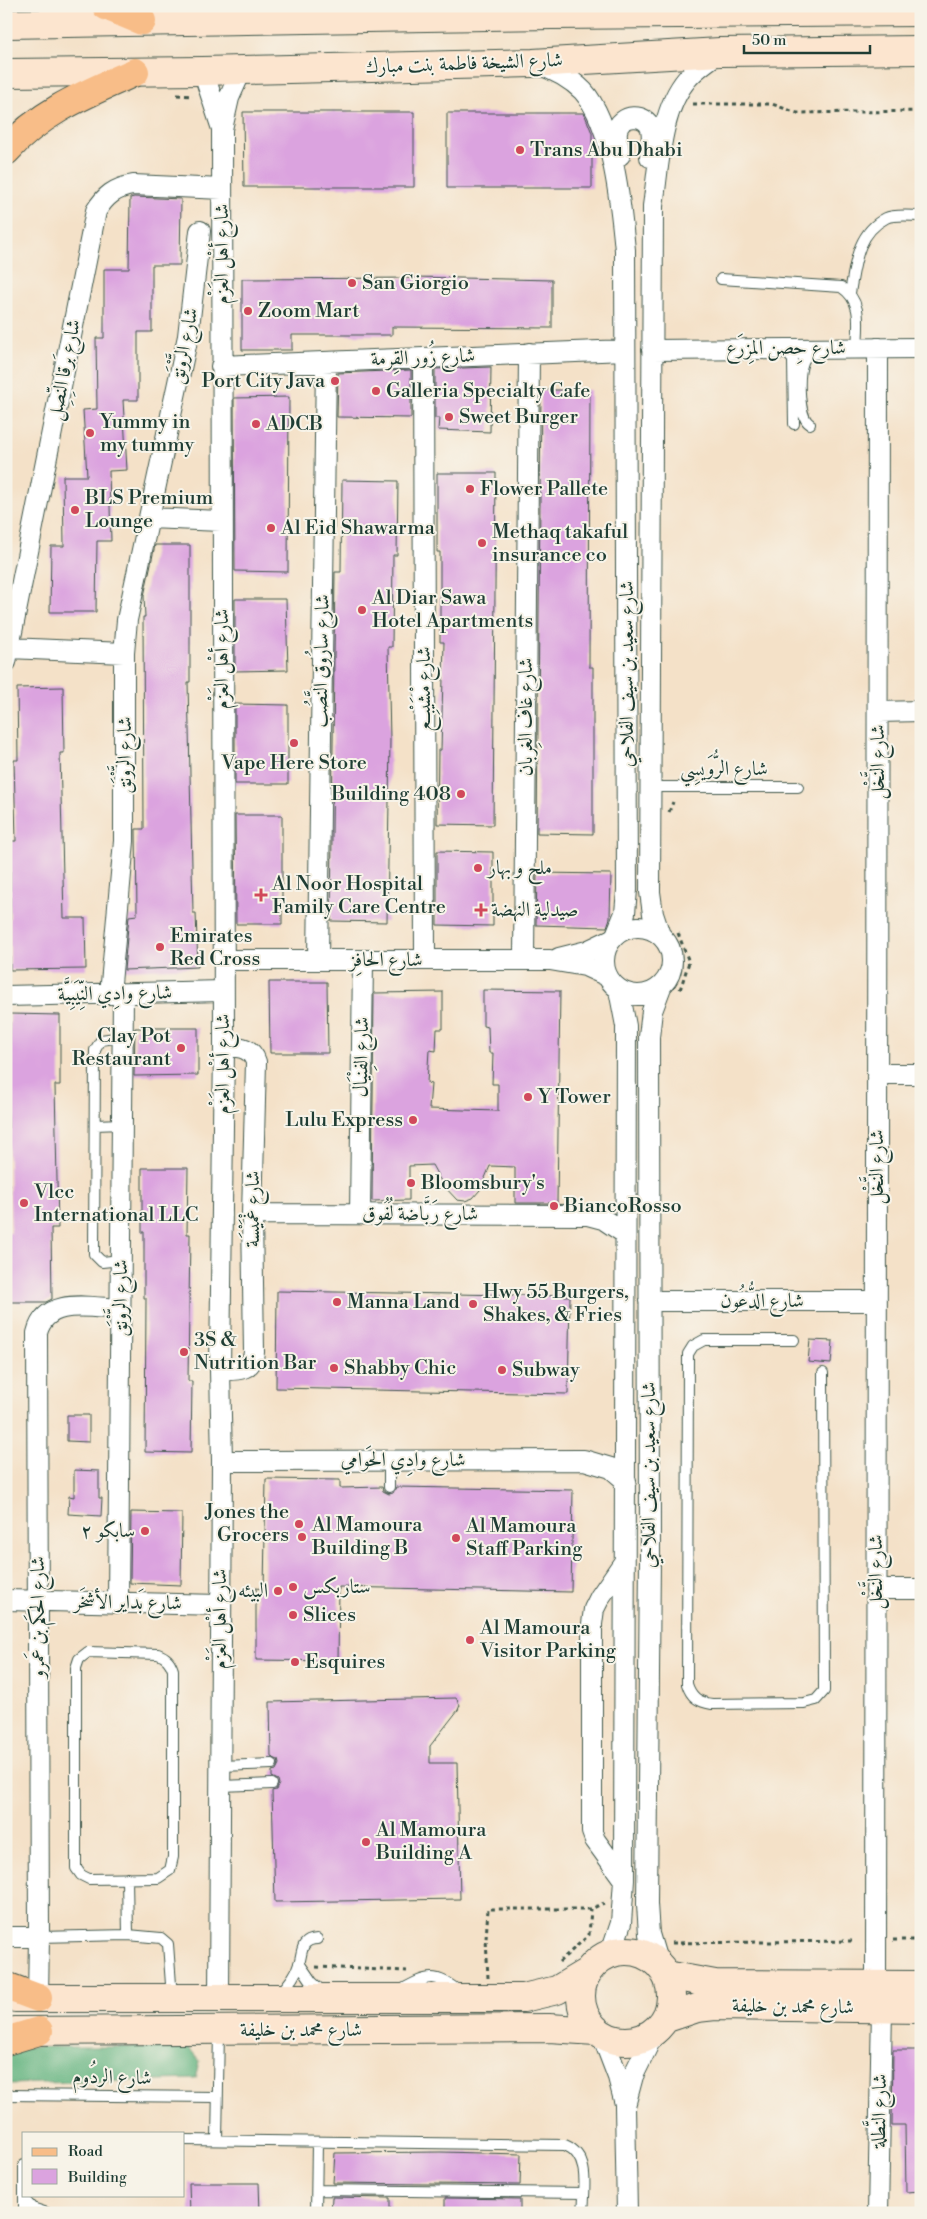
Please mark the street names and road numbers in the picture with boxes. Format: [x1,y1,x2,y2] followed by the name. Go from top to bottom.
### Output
[365,48,563,84] street label: شارع الشيخة فاطمة بنت مبارك
[206,204,239,304] street label: شارع أهْل العَزْم
[159,305,209,387] street label: شارع الرَّوْنَق
[40,316,91,424] street label: شارع بَرقا النِّصِل
[726,333,846,365] street label: شارع حِصن المِزرَع
[370,339,476,376] street label: شارع زُور القِرمة
[615,581,644,767] street label: شارع سعيد بن سيف الفلاحي
[302,594,340,728] street label: شارع سارُوق النَّصُب
[206,609,239,709] street label: شارع أهْل العَزْم
[408,646,441,732] street label: شارع مْشَيْبِع
[514,658,543,776] street label: شارع غاف الغِربان
[106,716,142,794] street label: شارع الرَّوْنَق
[859,724,895,800] street label: شارع النَّخْل
[680,749,768,787] street label: شارع الرُّوَيسِي
[347,948,423,977] street label: شارع الحافِز
[57,974,173,1011] street label: شارع وادِي النِّيَبِيَّة
[207,1014,240,1114] street label: شارع أهْل العَزْم
[345,1016,379,1098] street label: شارع الفِنْيَال
[858,1129,894,1205] street label: شارع النَّخْل
[237,1171,270,1247] street label: شارع غْمَيْسَة
[362,1195,478,1231] street label: شارع رَبَّاضة لُفُوق
[102,1259,138,1337] street label: شارع الرَّوْنَق
[720,1281,804,1318] street label: شارع الدُّعُون
[637,1382,666,1568] street label: شارع سعيد بن سيف الفلاحي
[340,1445,466,1477] street label: شارع وادِي الحَوامي
[857,1534,893,1610] street label: شارع النَّخْل
[23,1556,56,1680] street label: شارع الحكَم بن عَمرو
[204,1569,237,1669] street label: شارع أهْل العَزْم
[72,1586,182,1620] street label: شارع بَداير الأشخَر
[732,1993,854,2025] street label: شارع محمد بن خليفة
[240,2018,362,2047] street label: شارع محمد بن خليفة
[72,2060,152,2095] street label: شارع الردُوم
[861,2073,897,2149] street label: شارع النَّطلة

